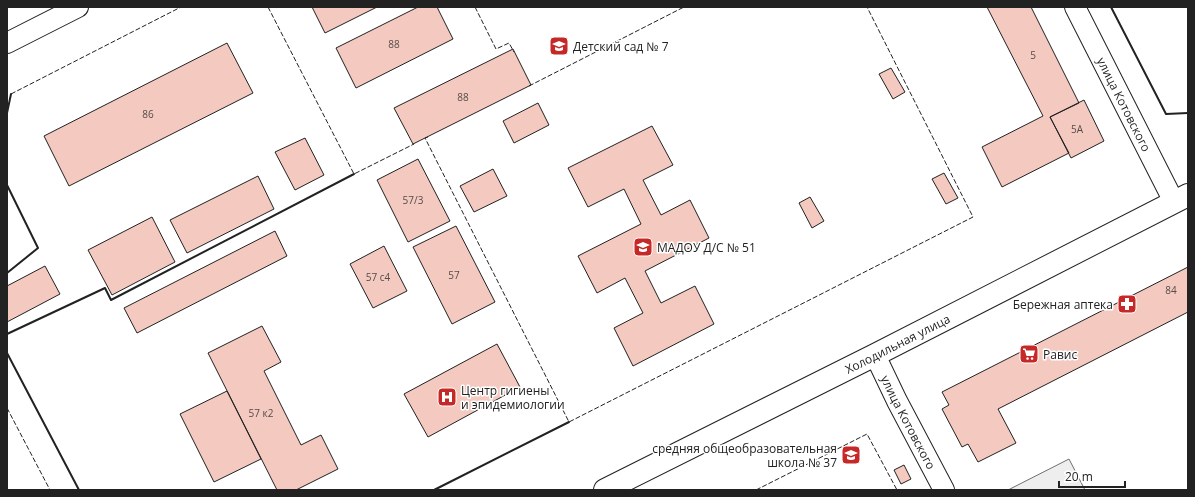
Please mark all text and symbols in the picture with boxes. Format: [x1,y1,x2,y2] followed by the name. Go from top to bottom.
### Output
[548,35,570,57] school or university icon: Детский сад № 7
[388,37,400,51] house number: 88
[573,38,669,55] place label: Детский сад № 7
[1030,48,1036,62] house number: 5
[1093,54,1155,154] street label: улица Котовского
[457,90,469,104] house number: 88
[142,107,154,121] house number: 86
[1071,122,1084,136] house number: 5А
[403,193,424,207] house number: 57/3
[632,236,654,258] school or university icon: МАДОУ Д/С № 51
[657,239,756,256] place label: МАДОУ Д/С № 51
[448,268,460,282] house number: 57
[366,270,391,284] house number: 57 с4
[1165,283,1177,297] house number: 84
[1116,293,1138,315] pharmacy icon: Бережная аптека
[1013,296,1113,313] place label: Бережная аптека
[842,310,953,377] street label: Холодильная улица
[1018,343,1040,365] supermarket icon: Равис
[1043,346,1077,363] place label: Равис
[877,372,940,472] street label: улица Котовского
[461,382,565,413] place label: Центр гигиены и эпидемиологии
[436,386,458,408] hospital icon: Центр гигиены и эпидемиологии
[249,406,274,420] house number: 57 к2
[652,440,837,471] place label: средняя общеобразовательная школа № 37
[840,444,862,466] school or university icon: средняя общеобразовательная школа № 37
[1059,463,1125,489] scale bar
[1065,468,1093,485] text: 20 m

